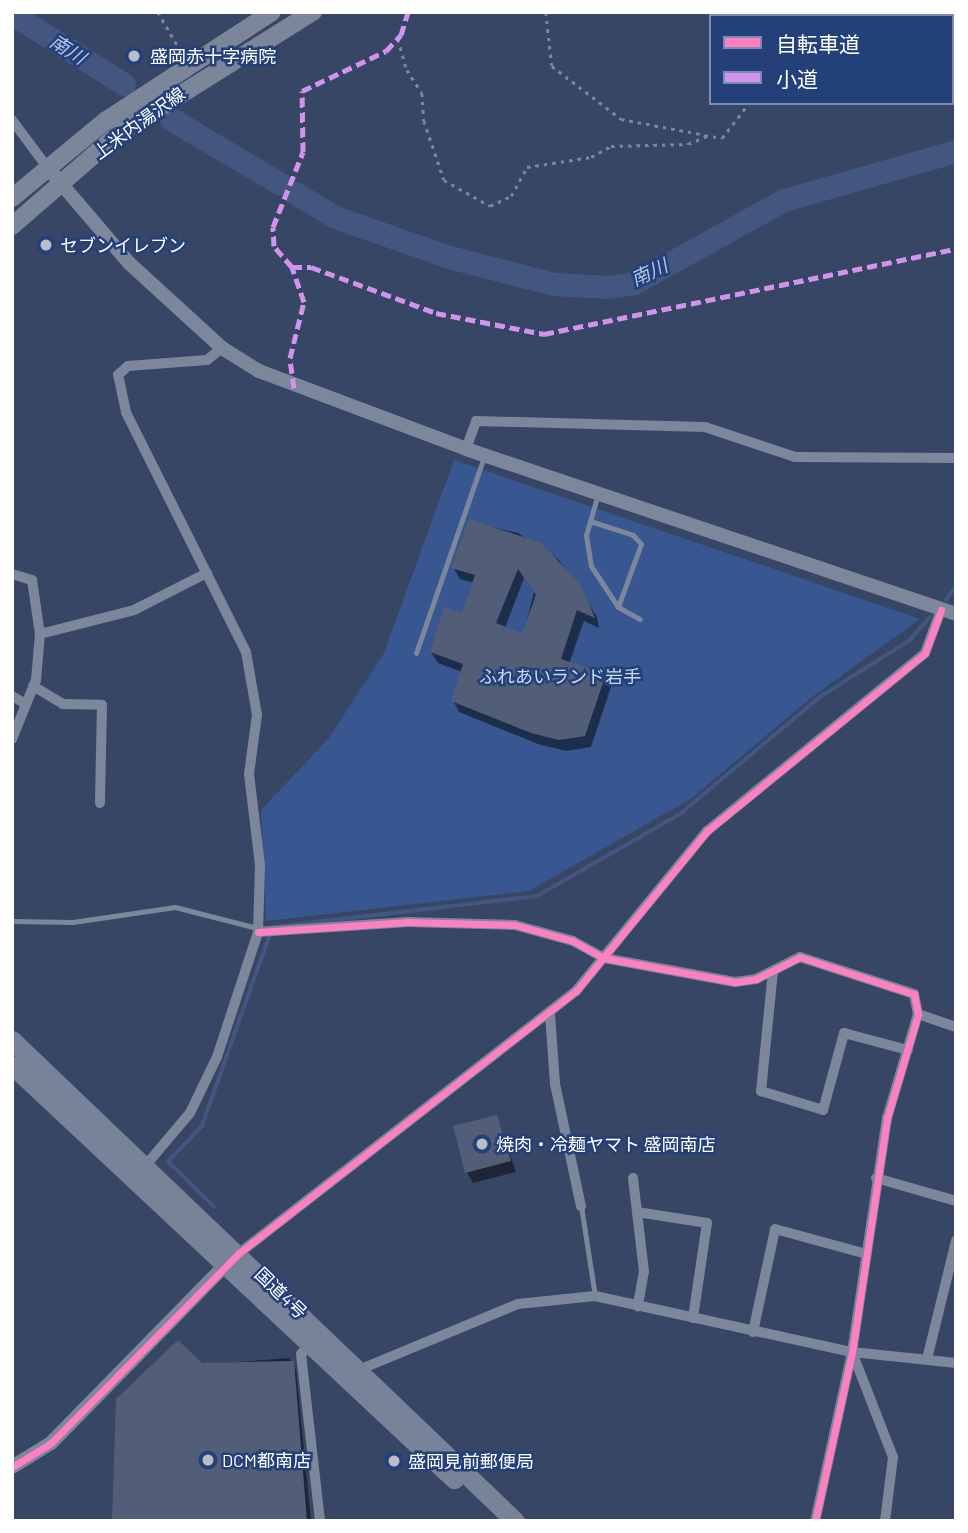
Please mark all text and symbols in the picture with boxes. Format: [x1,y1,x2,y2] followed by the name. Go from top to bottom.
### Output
[709,14,954,105] legend
[46,29,90,69] water label: 南川
[776,31,860,56] text: 自転車道
[150,45,276,67] place label: 盛岡赤十字病院
[124,46,144,66] marker: 盛岡赤十字病院
[776,66,818,91] text: 小道
[89,83,189,163] street label: 上米内湯沢線
[60,234,186,256] place label: セブンイレブン
[38,237,54,253] marker: セブンイレブン
[627,254,671,290] water label: 南川
[479,665,641,687] park label: ふれあいランド岩手
[496,1133,716,1155] place label: 焼肉・冷麺ヤマト 盛岡南店
[474,1136,490,1152] marker: 焼肉・冷麺ヤマト 盛岡南店
[251,1263,311,1323] street label: 国道4号
[222,1449,311,1471] place label: DCM都南店
[408,1450,534,1472] place label: 盛岡見前郵便局
[200,1452,216,1468] marker: DCM都南店
[386,1453,402,1469] marker: 盛岡見前郵便局

